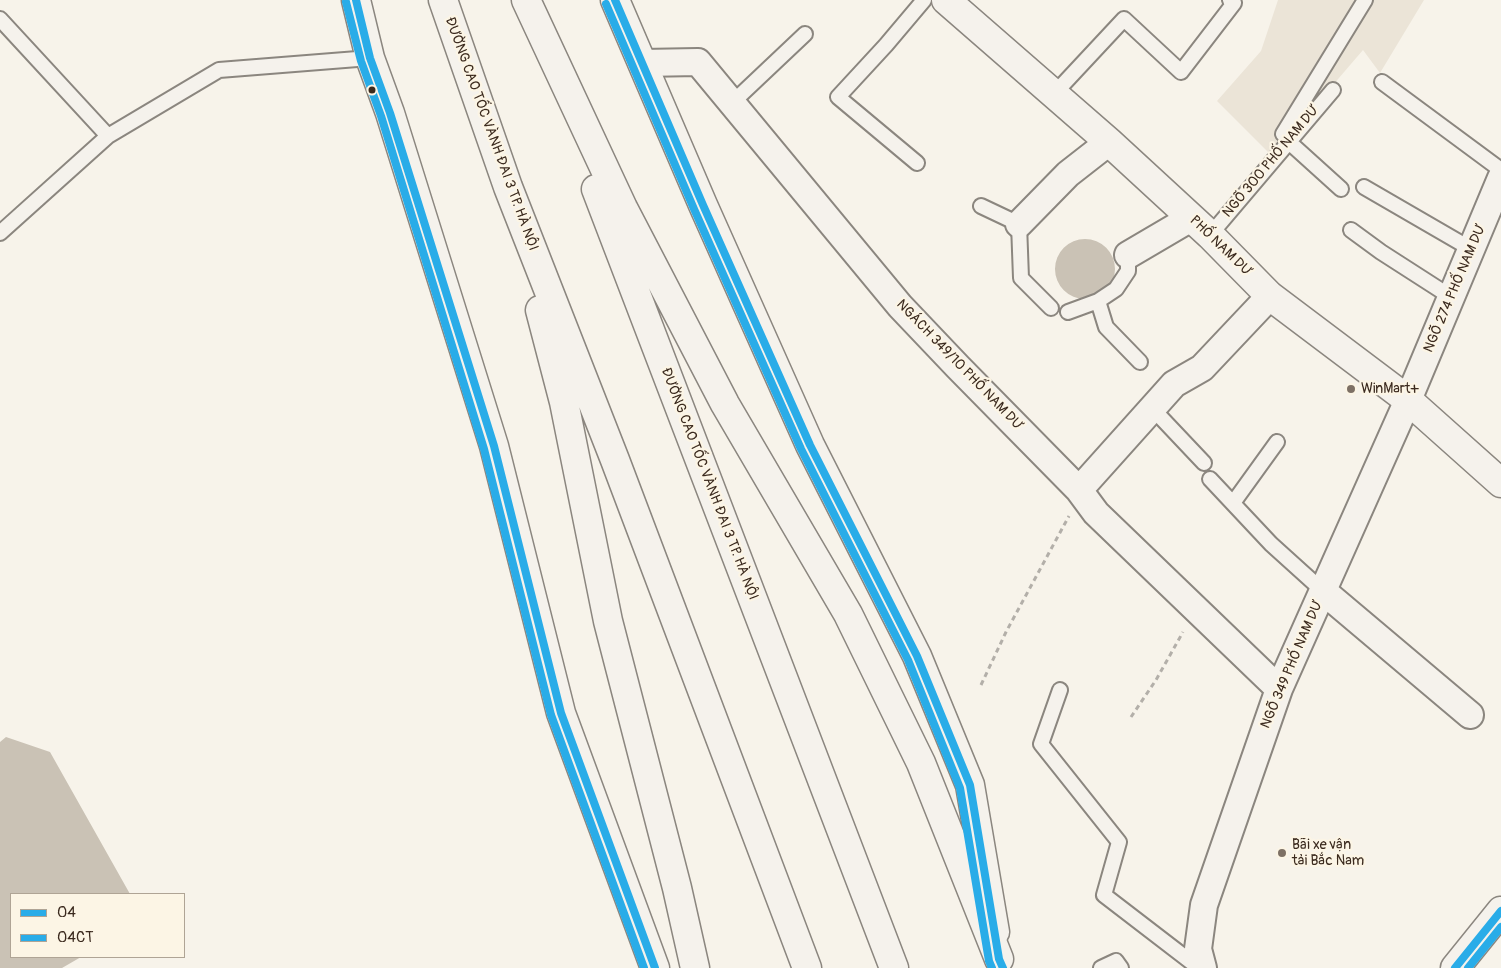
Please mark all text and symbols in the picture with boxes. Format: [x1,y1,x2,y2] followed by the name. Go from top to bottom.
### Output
[441,15,541,253] street label: ĐƯỜNG CAO TỐC VÀNH ĐAI 3 TP. HÀ NỘI
[367,85,377,95] unlabelled marker
[1219,103,1323,221] street label: NGÕ 300 PHỐ NAM DƯ
[1186,212,1254,280] street label: PHỐ NAM DƯ
[1421,223,1489,355] street label: NGÕ 274 PHỐ NAM DƯ
[893,297,1025,433] street label: NGÁCH 349/10 PHỐ NAM DƯ
[657,366,761,602] street label: ĐƯỜNG CAO TỐC VÀNH ĐAI 3 TP. HÀ NỘI
[1361,381,1418,397] place label: WinMart+
[1345,383,1357,395] marker: WinMart+
[1258,599,1326,731] street label: NGÕ 349 PHỐ NAM DƯ
[1292,837,1364,870] place label: Bãi xe vận tải Bắc Nam
[1276,847,1288,859] marker: Bãi xe vận tải Bắc Nam
[10,893,185,958] legend
[57,903,76,922] text: 04
[57,928,94,947] text: 04CT

